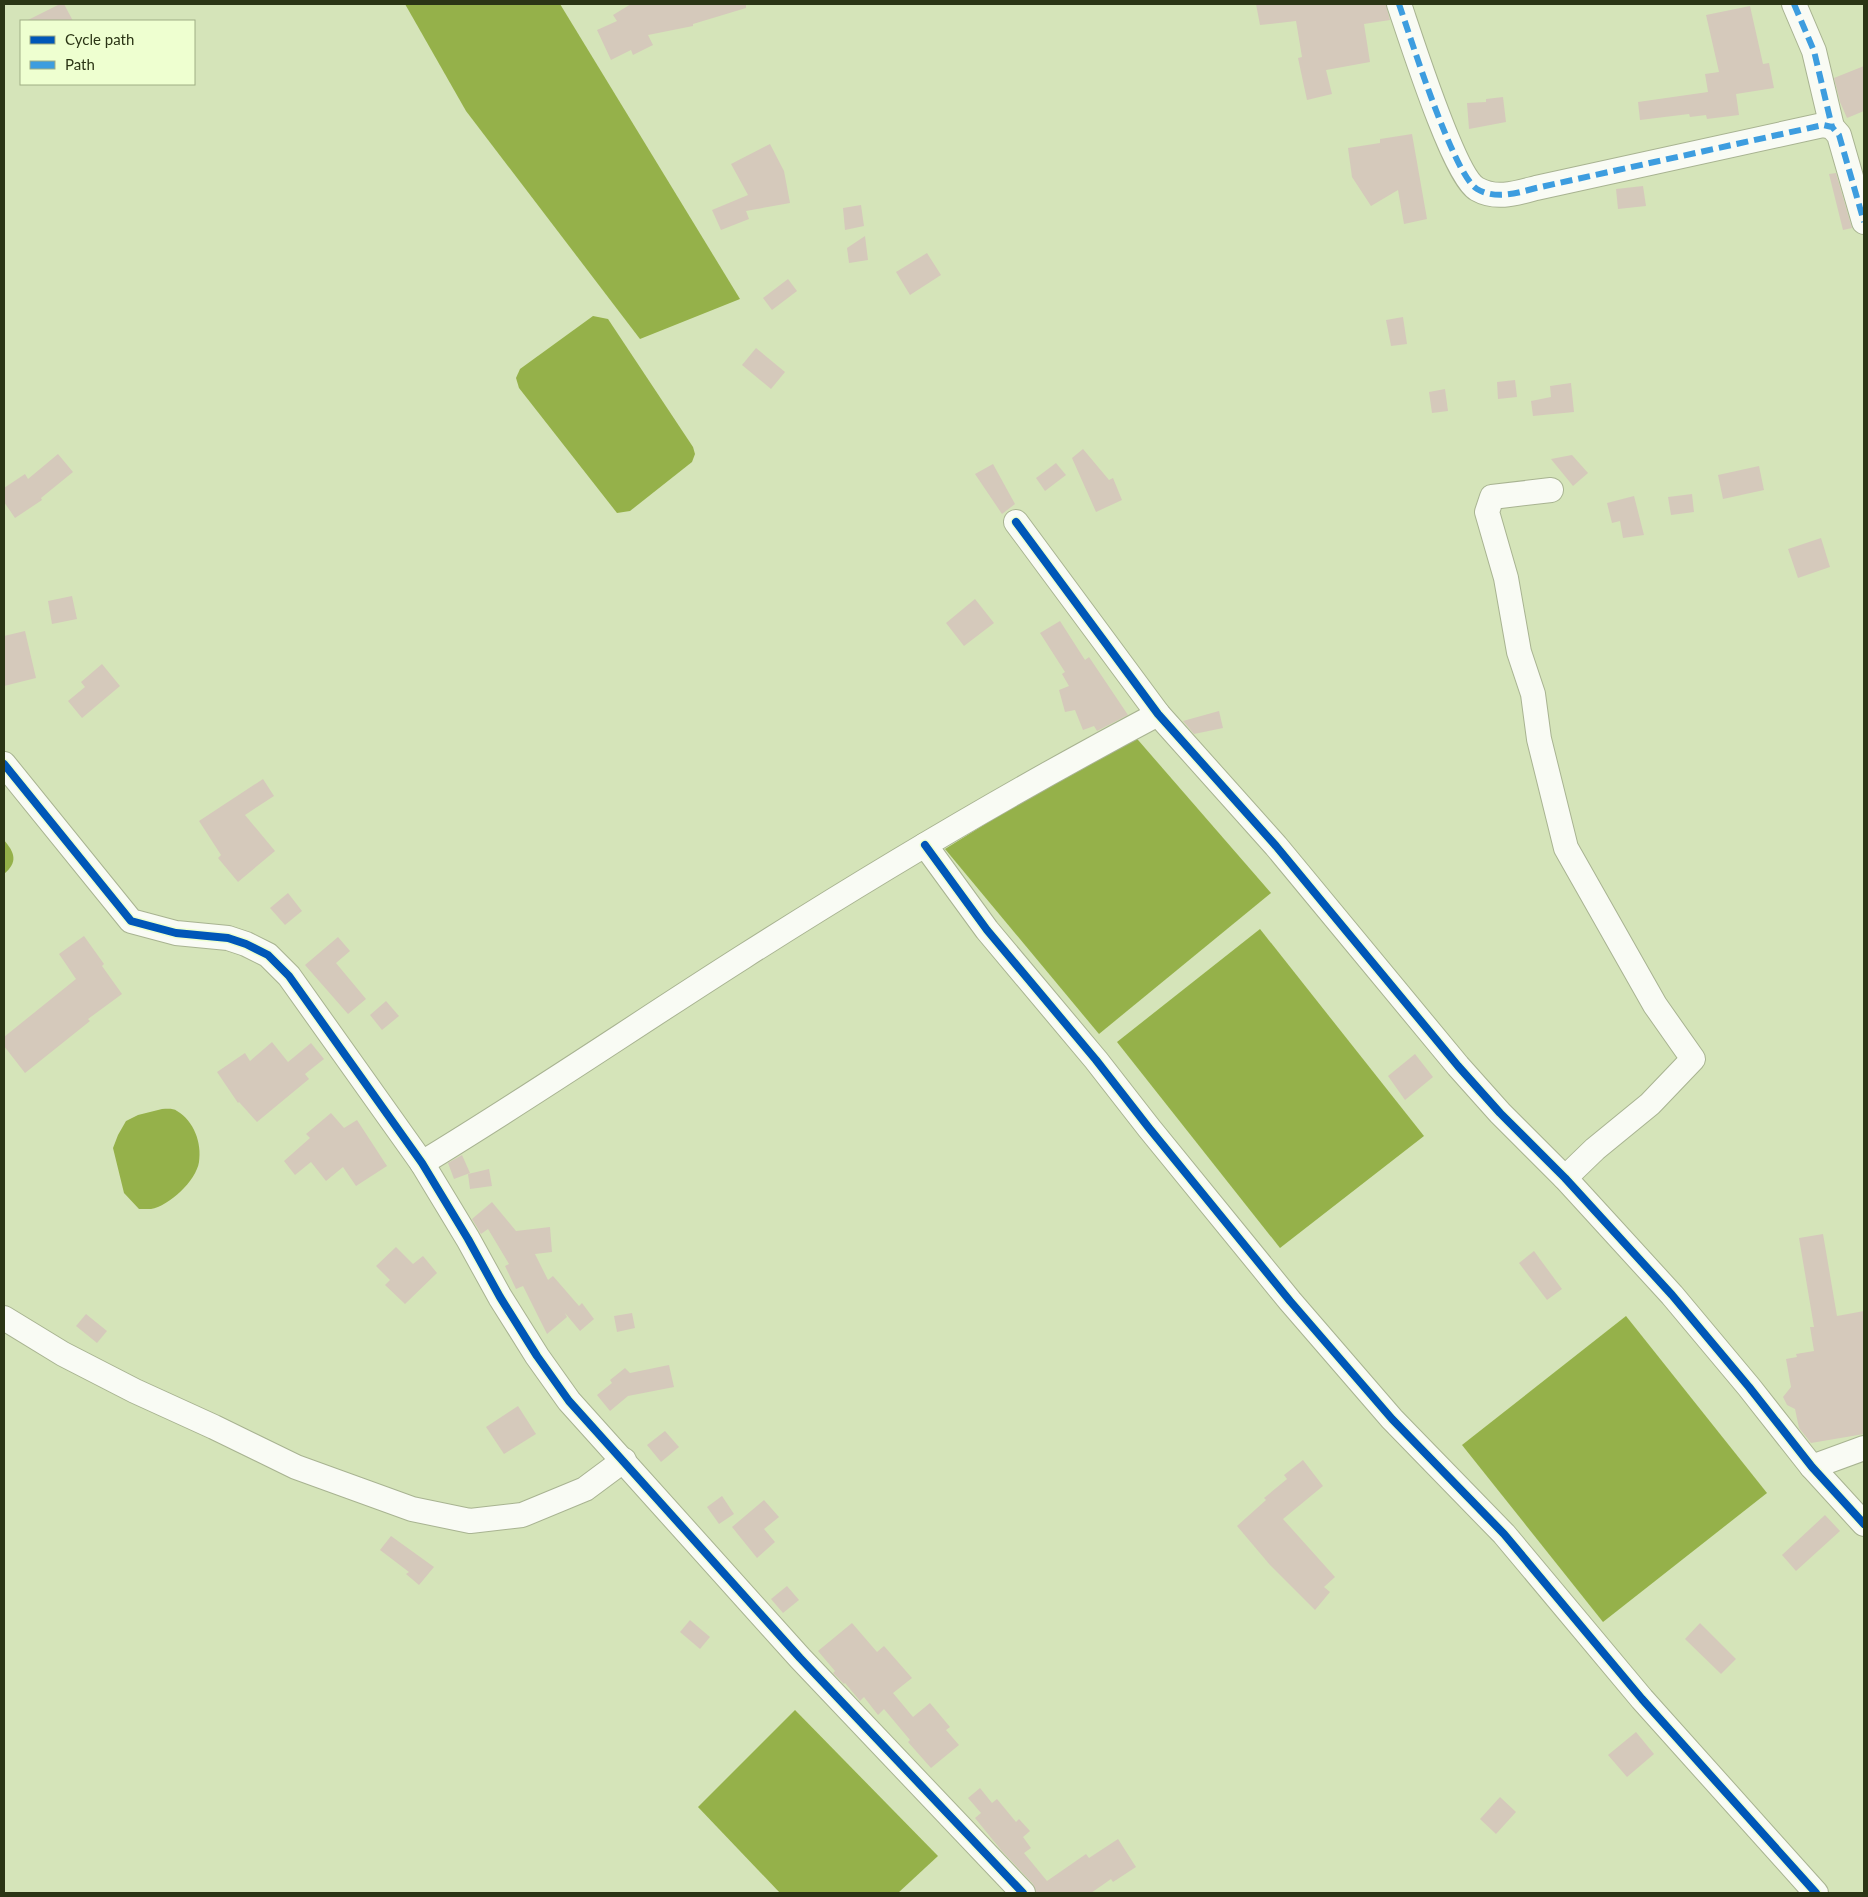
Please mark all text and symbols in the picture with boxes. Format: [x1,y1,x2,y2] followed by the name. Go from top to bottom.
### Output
[20,20,195,85] legend
[65,30,134,48] text: Cycle path
[65,55,95,73] text: Path

